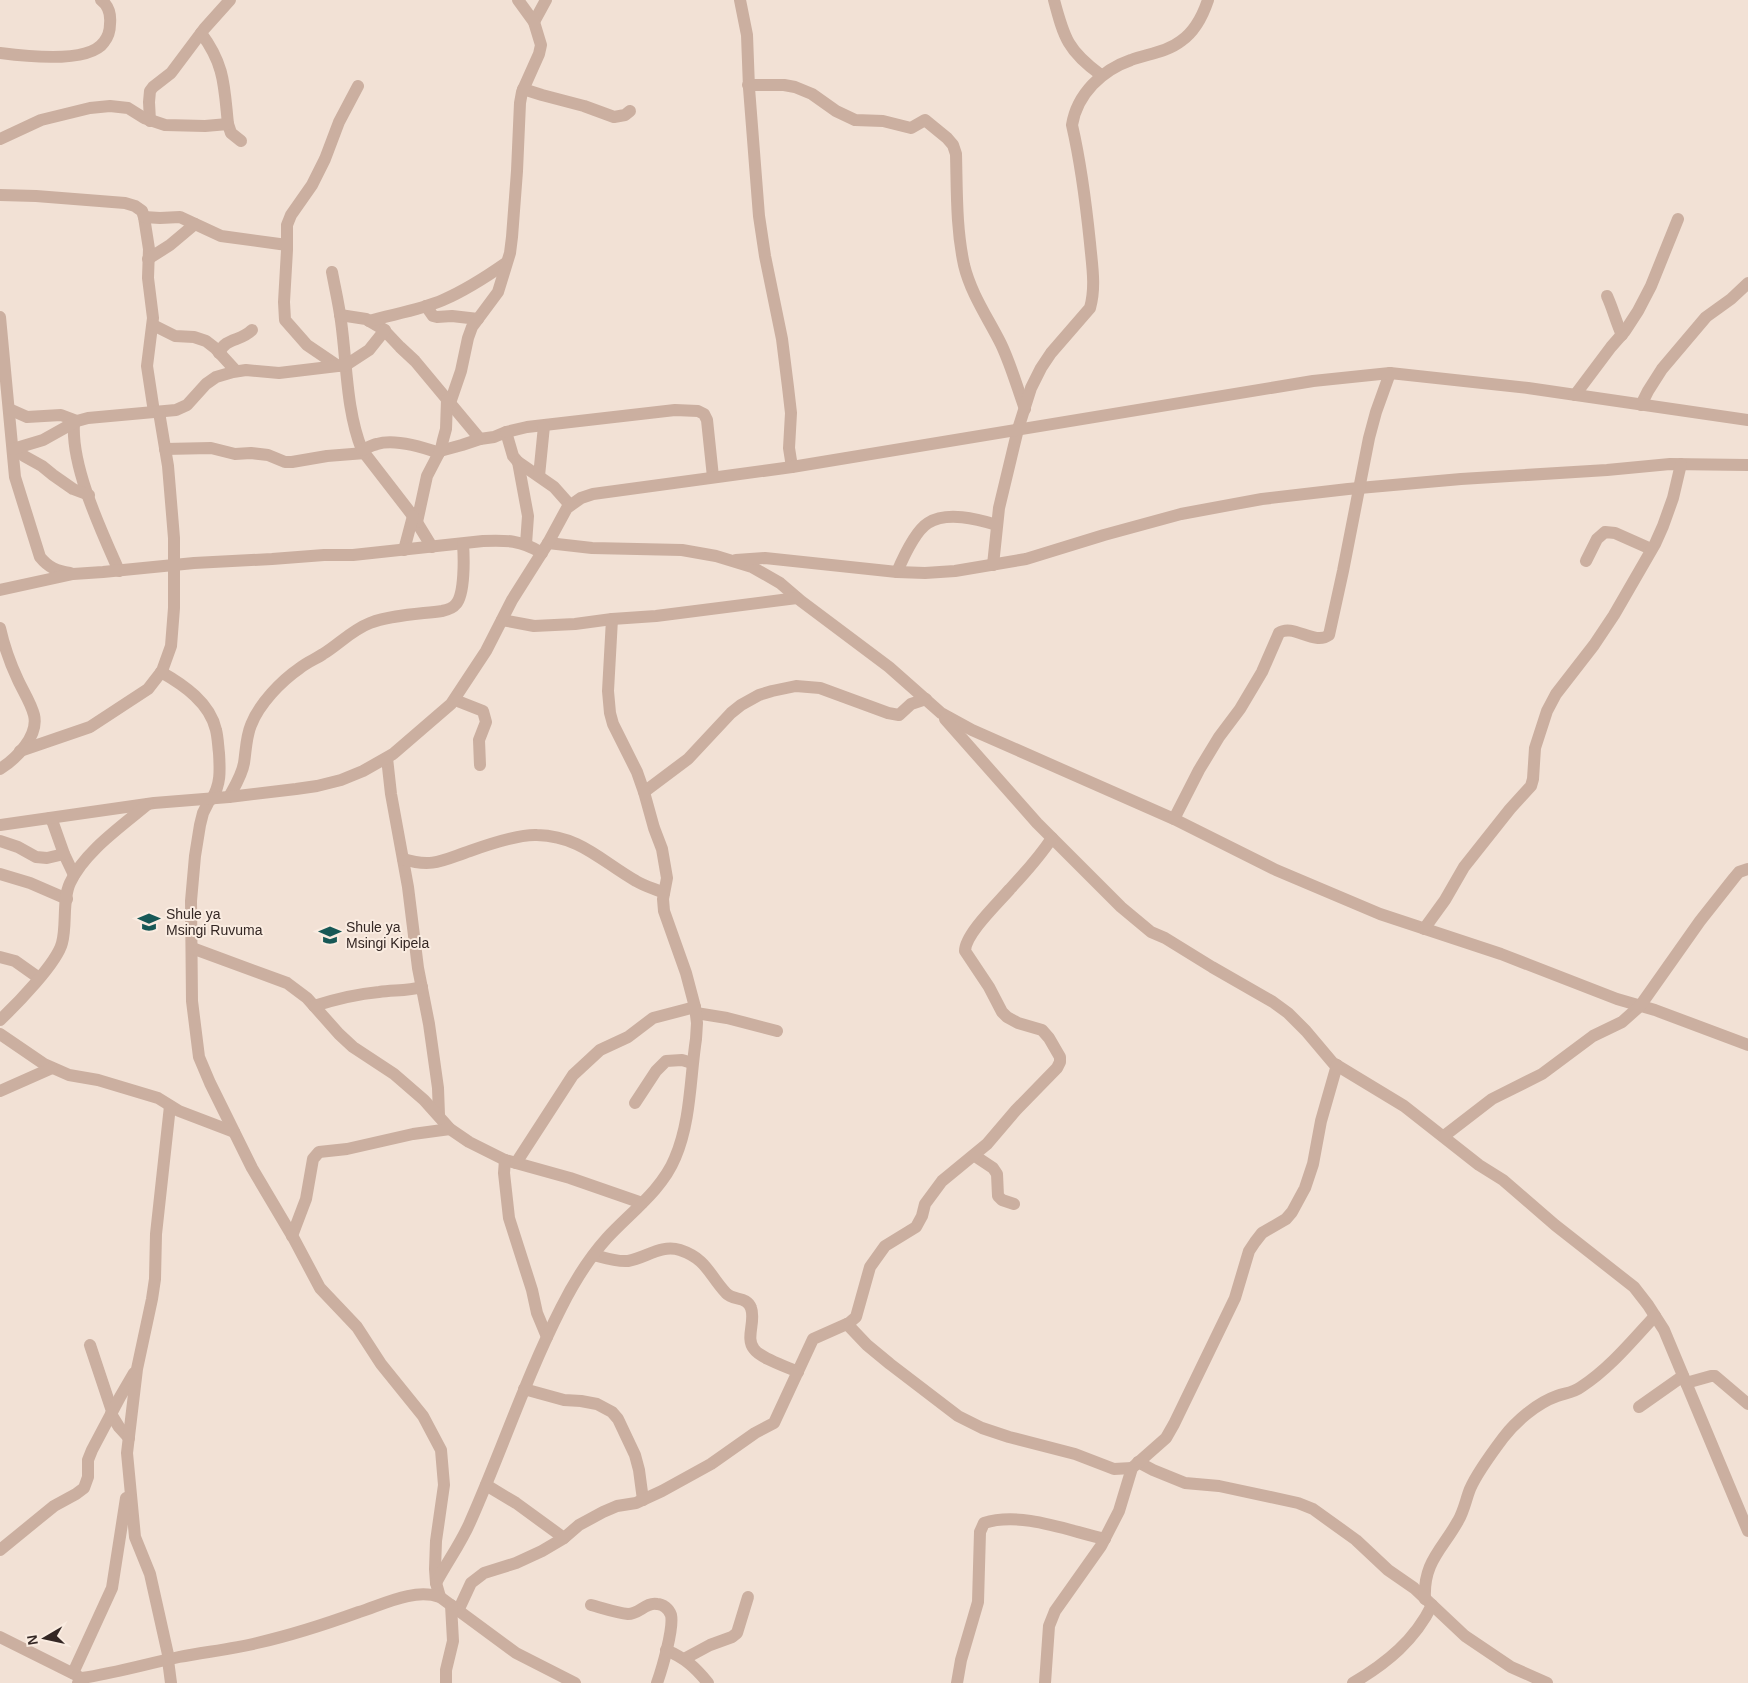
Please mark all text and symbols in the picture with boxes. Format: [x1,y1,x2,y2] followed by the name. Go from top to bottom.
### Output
[166,906,263,938] place label: Shule ya Msingi Ruvuma
[136,909,162,935] school or university icon: Shule ya Msingi Ruvuma
[346,919,429,951] place label: Shule ya Msingi Kipela
[317,922,343,948] school or university icon: Shule ya Msingi Kipela
[20,1613,70,1663] north arrow
[23,1634,41,1646] text: N

